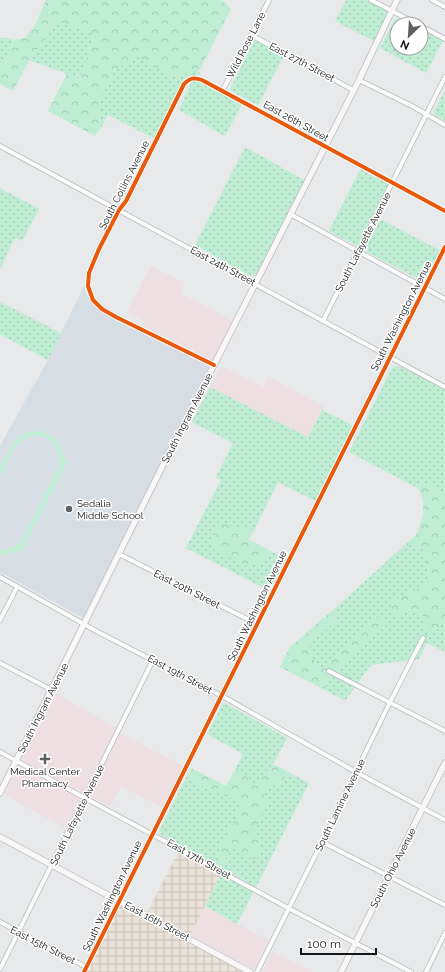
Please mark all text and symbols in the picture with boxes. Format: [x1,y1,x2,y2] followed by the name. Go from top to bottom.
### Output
[225,10,267,80] street label: Wild Rose Lane
[389,16,429,56] north arrow
[398,37,412,52] text: N
[268,40,337,84] street label: East 27th Street
[261,99,331,144] street label: East 26th Street
[97,139,151,231] street label: South Collins Avenue
[333,190,393,294] street label: South Lafayette Avenue
[188,244,258,288] street label: East 24th Street
[368,259,434,373] street label: South Washington Avenue
[159,371,215,465] street label: South Ingram Avenue
[77,498,144,521] place label: Sedalia Middle School
[64,504,74,514] marker: Sedalia Middle School
[225,549,289,663] street label: South Washington Avenue
[152,568,223,611] street label: East 20th Street
[146,652,215,696] street label: East 19th Street
[15,661,71,755] street label: South Ingram Avenue
[40,754,50,764] marker: Medical Center Pharmacy
[313,757,367,853] street label: South Lamine Avenue
[48,763,106,867] street label: South Lafayette Avenue
[10,766,80,789] place label: Medical Center Pharmacy
[368,826,418,910] street label: South Ohio Avenue
[165,837,233,881] street label: East 17th Street
[80,839,144,953] street label: South Washington Avenue
[123,899,192,943] street label: East 16th Street
[9,924,78,966] street label: East 15th Street
[301,930,376,956] scale bar
[307,937,341,951] text: 100 m

